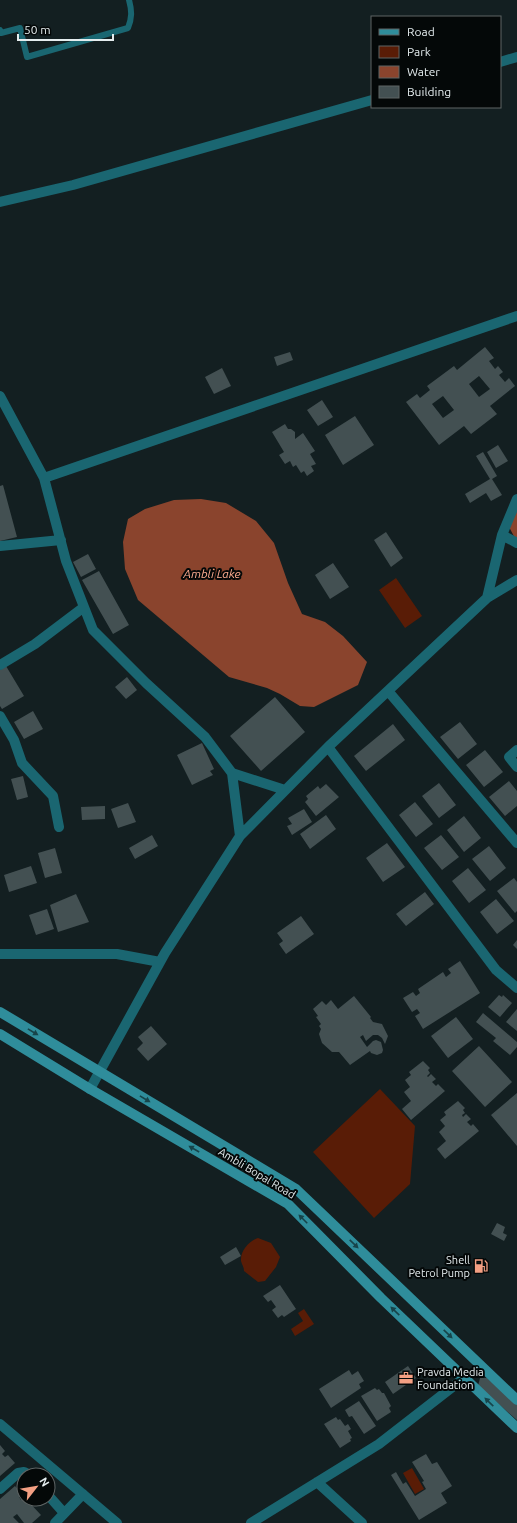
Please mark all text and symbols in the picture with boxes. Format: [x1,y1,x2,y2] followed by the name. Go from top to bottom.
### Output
[18,16,113,42] scale bar
[371,16,501,108] legend
[24,23,51,36] text: 50 m
[407,25,435,38] text: Road
[407,45,431,58] text: Park
[407,65,440,78] text: Water
[407,85,451,98] text: Building
[182,567,241,580] water label: Ambli Lake
[28,1029,39,1036] one-way arrow
[139,1095,151,1102] one-way arrow
[216,1145,298,1201] street label: Ambli Bopal Road
[189,1146,200,1153] one-way arrow
[298,1214,308,1224] one-way arrow
[349,1239,359,1249] one-way arrow
[408,1254,470,1279] place label: Shell Petrol Pump
[473,1258,489,1274] fuel station icon: Shell Petrol Pump
[390,1307,400,1316] one-way arrow
[443,1329,453,1339] one-way arrow
[417,1366,484,1391] place label: Pravda Media Foundation
[398,1370,414,1386] office icon: Pravda Media Foundation
[484,1397,494,1406] one-way arrow
[16,1467,56,1507] north arrow
[37,1475,52,1488] text: N

